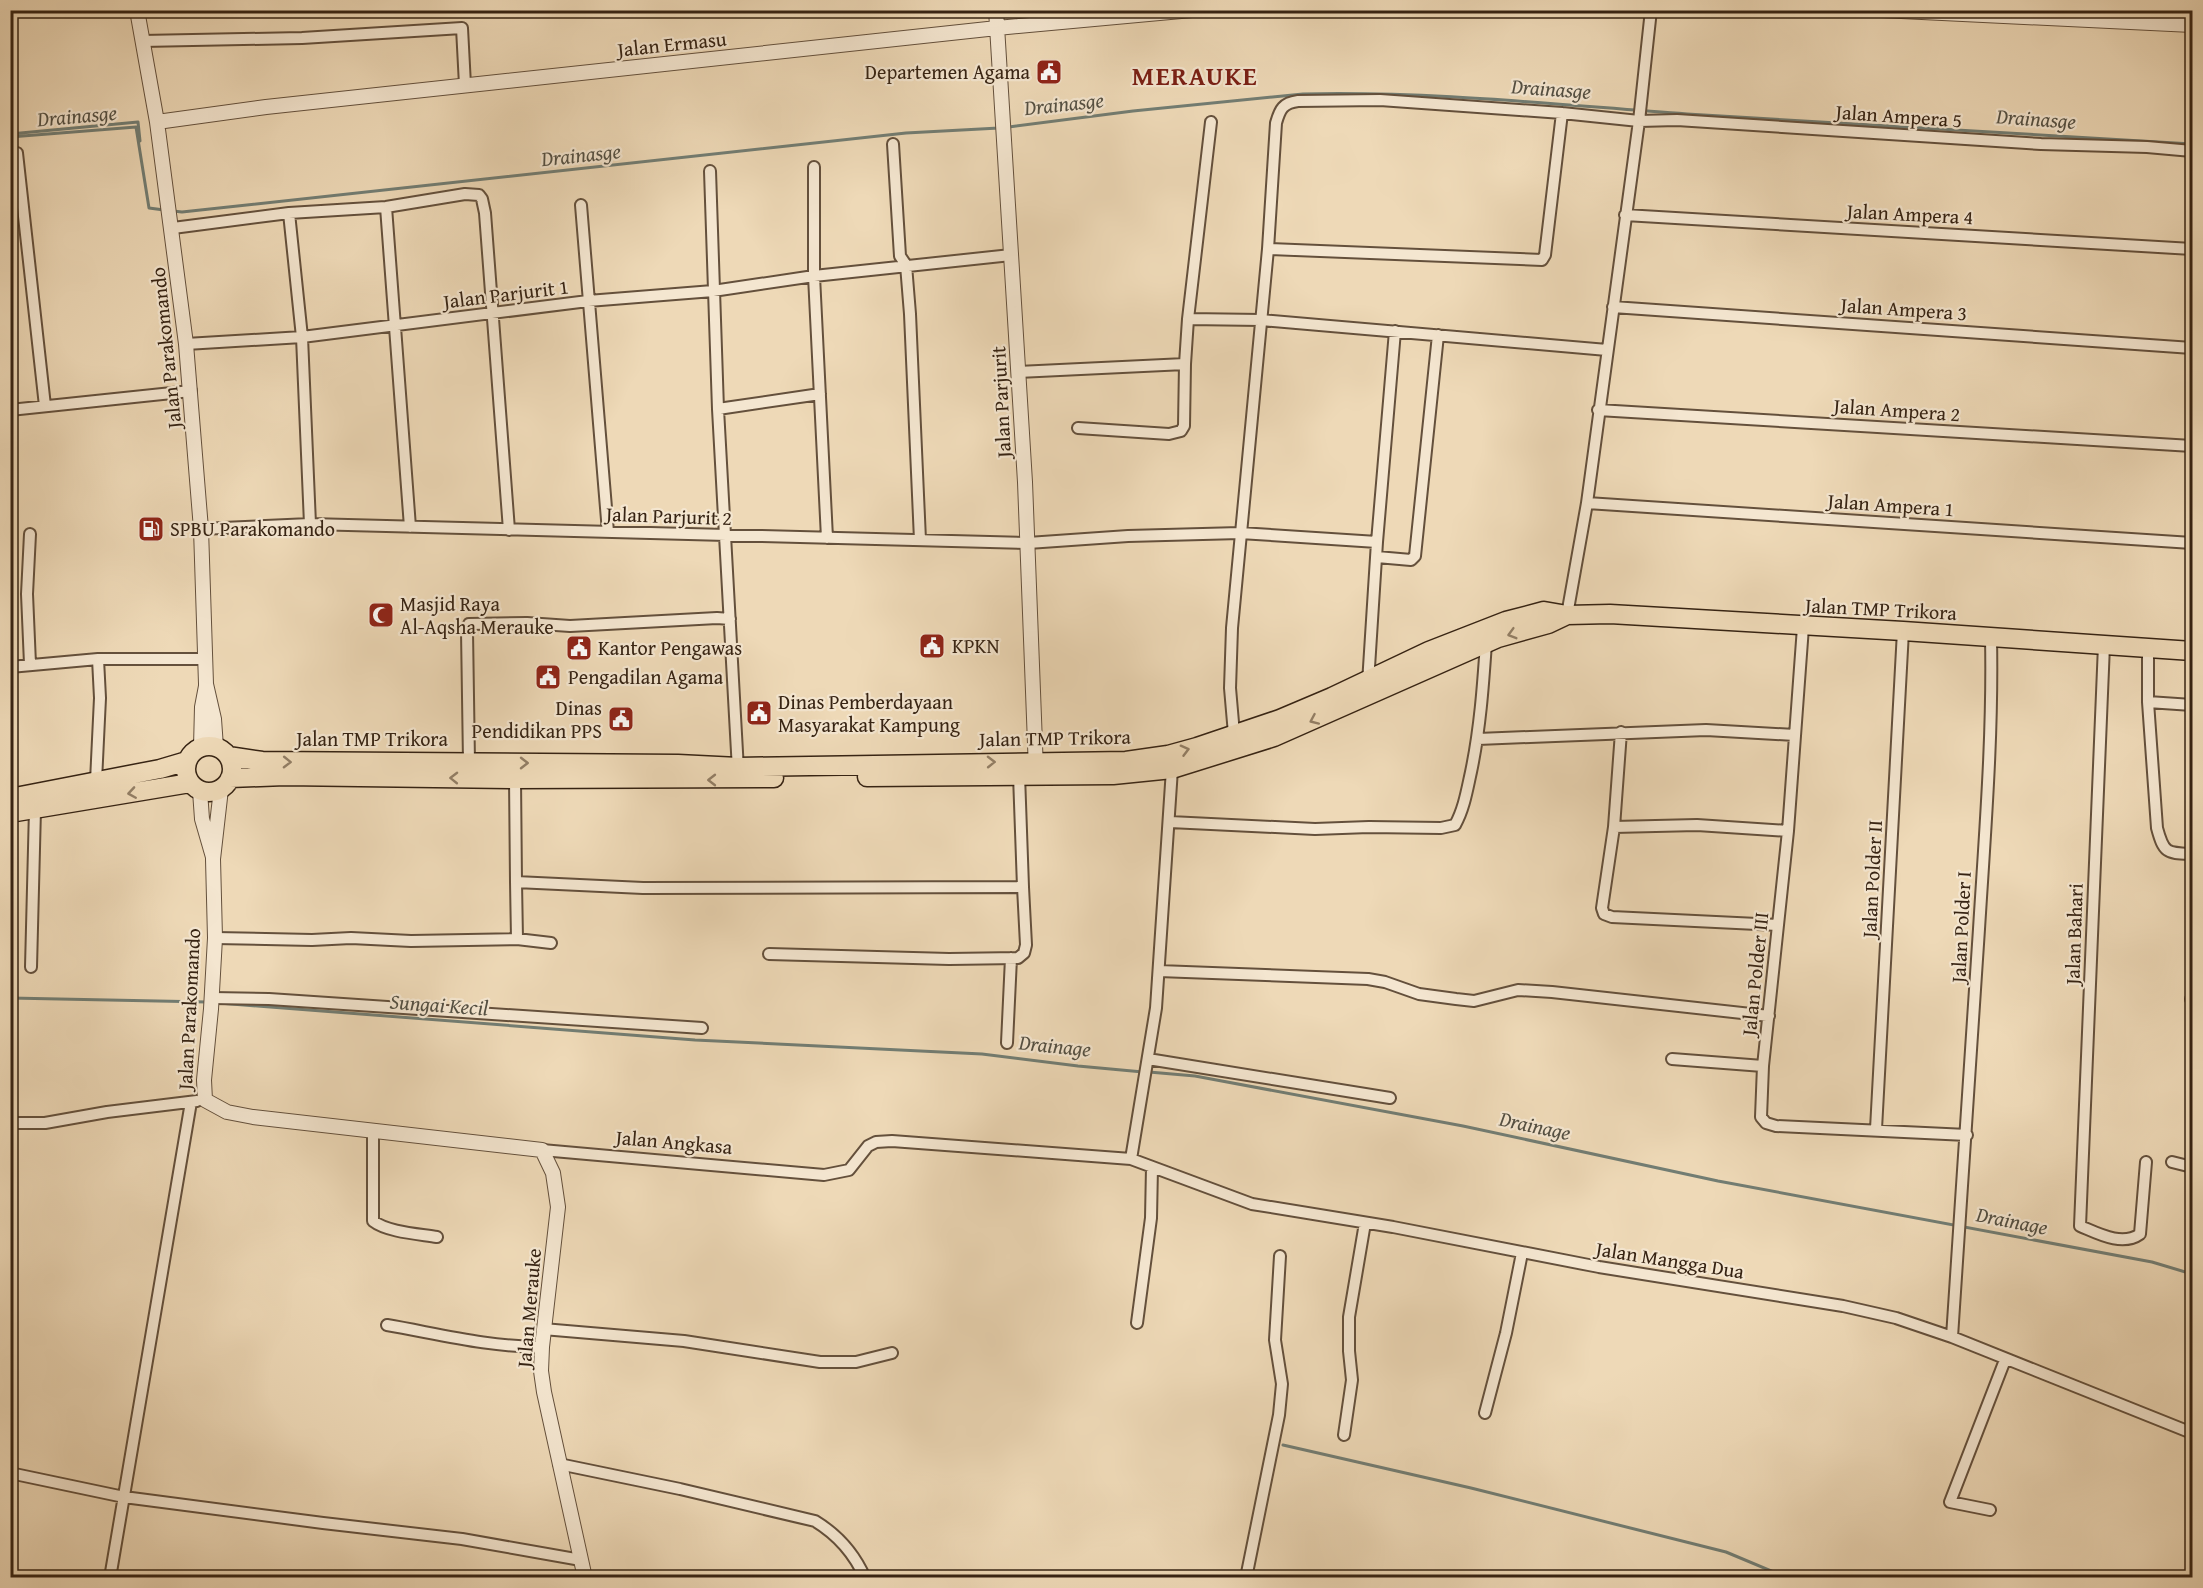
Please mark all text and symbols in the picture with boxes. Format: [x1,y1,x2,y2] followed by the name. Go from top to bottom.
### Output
[613,23,728,64] street label: Jalan Ermasu
[1132,56,1258,95] district label: MERAUKE
[865,57,1031,86] place label: Departemen Agama
[1034,57,1064,87] public building icon: Departemen Agama
[1509,70,1592,107] water label: Drainasge
[1022,84,1105,123] water label: Drainasge
[1832,96,1963,134] street label: Jalan Ampera 5
[35,97,118,135] water label: Drainasge
[1994,100,2077,137] water label: Drainasge
[539,135,622,174] water label: Drainasge
[1843,196,1974,231] street label: Jalan Ampera 4
[143,266,189,433] street label: Jalan Parakomando
[439,271,570,316] street label: Jalan Parjurit 1
[1837,289,1968,327] street label: Jalan Ampera 3
[983,345,1018,462] street label: Jalan Parjurit
[1830,390,1961,428] street label: Jalan Ampera 2
[1824,485,1955,523] street label: Jalan Ampera 1
[603,499,733,532] street label: Jalan Parjurit 2
[136,514,166,544] fuel station icon: SPBU Parakomando
[170,514,335,543] place label: SPBU Parakomando
[400,589,554,641] place label: Masjid Raya Al-Aqsha Merauke
[1802,590,1958,627] street label: Jalan TMP Trikora
[366,600,396,630] mosque icon: Masjid Raya Al-Aqsha Merauke
[1507,627,1518,639] one-way arrow
[917,631,947,661] public building icon: KPKN
[952,631,1000,660] place label: KPKN
[564,633,594,663] public building icon: Kantor Pengawas
[598,633,742,662] place label: Kantor Pengawas
[533,662,563,692] public building icon: Pengadilan Agama
[568,662,724,691] place label: Pengadilan Agama
[778,687,960,739] place label: Dinas Pemberdayaan Masyarakat Kampung
[472,693,602,745] place label: Dinas Pendidikan PPS
[744,698,774,728] public building icon: Dinas Pemberdayaan Masyarakat Kampung
[606,704,636,734] public building icon: Dinas Pendidikan PPS
[1309,712,1320,724] one-way arrow
[976,722,1132,753] street label: Jalan TMP Trikora
[293,724,448,753] street label: Jalan TMP Trikora
[1180,745,1190,758] one-way arrow
[282,755,291,768] one-way arrow
[987,756,996,768] one-way arrow
[519,757,528,769] one-way arrow
[449,772,458,784] one-way arrow
[707,774,716,786] one-way arrow
[127,786,137,799] one-way arrow
[1854,819,1889,942] street label: Jalan Polder II
[1943,870,1978,987] street label: Jalan Polder I
[2057,882,2090,988] street label: Jalan Bahari
[1733,911,1775,1040] street label: Jalan Polder III
[170,927,207,1094] street label: Jalan Parakomando
[389,986,489,1023] water label: Sungai Kecil
[1016,1026,1093,1065] water label: Drainage
[1496,1103,1574,1148] water label: Drainage
[612,1122,734,1161] street label: Jalan Angkasa
[1973,1198,2051,1243] water label: Drainage
[1591,1233,1747,1286] street label: Jalan Mangga Dua
[509,1247,548,1372] street label: Jalan Merauke

